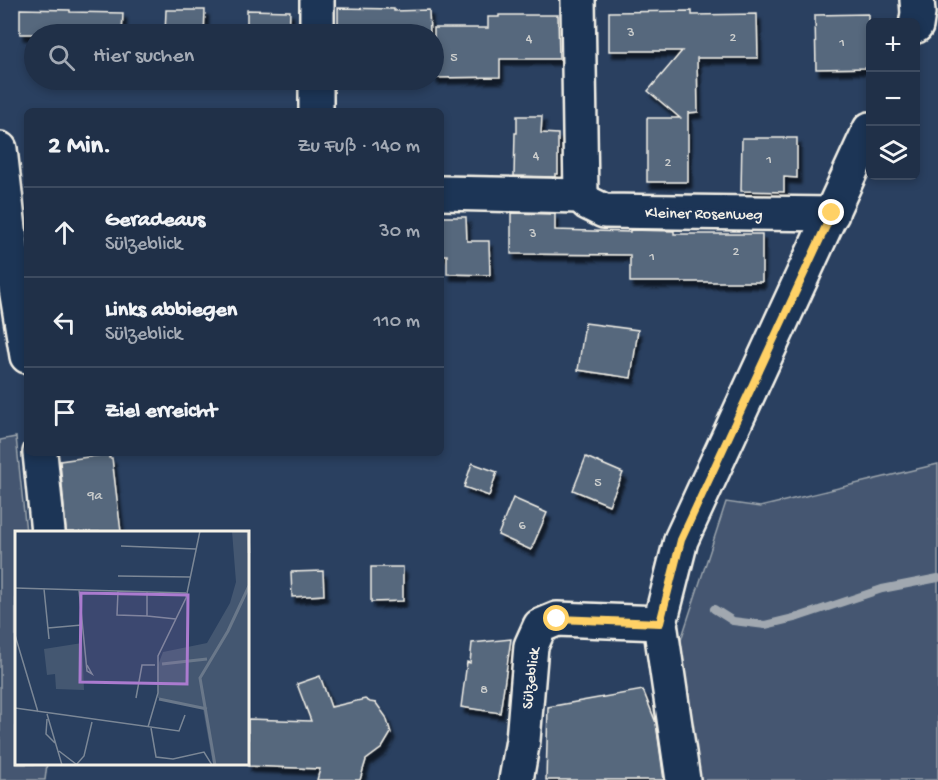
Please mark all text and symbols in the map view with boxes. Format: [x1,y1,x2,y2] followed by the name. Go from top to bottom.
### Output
[866,18,920,180] map controls
[866,18,920,72] button: +
[24,24,444,90] search box
[626,25,635,42] house number: 3
[730,30,737,47] house number: 2
[526,31,533,48] house number: 4
[838,35,845,52] house number: 1
[45,41,78,74] icon: search
[93,44,194,70] text: Hier suchen
[450,50,458,67] house number: 5
[866,72,920,126] button: −
[866,126,920,180] button: layers
[48,132,111,163] text: 2 Min.
[298,136,420,159] text: Zu Fuß · 140 m
[533,148,540,165] house number: 4
[765,152,772,169] house number: 1
[665,155,672,172] house number: 2
[818,199,844,225] route end
[645,205,763,226] street label: Kleiner Rosenweg
[105,208,205,234] text: Geradeaus
[48,216,81,249] icon: ahead
[379,221,420,244] text: 30 m
[528,226,537,243] house number: 3
[105,234,182,257] text: Sülzeblick
[733,244,740,261] house number: 2
[648,249,655,266] house number: 1
[105,298,237,324] text: Links abbiegen
[48,306,81,339] icon: left
[374,311,420,334] text: 110 m
[105,324,182,347] text: Sülzeblick
[48,396,81,429] icon: arrive
[105,399,217,425] text: Ziel erreicht
[594,475,602,492] house number: 5
[87,488,104,505] house number: 9a
[518,518,526,535] house number: 6
[15,531,249,765] inset map
[543,605,569,631] route start
[519,645,546,710] street label: Sülzeblick
[480,682,488,699] house number: 8

